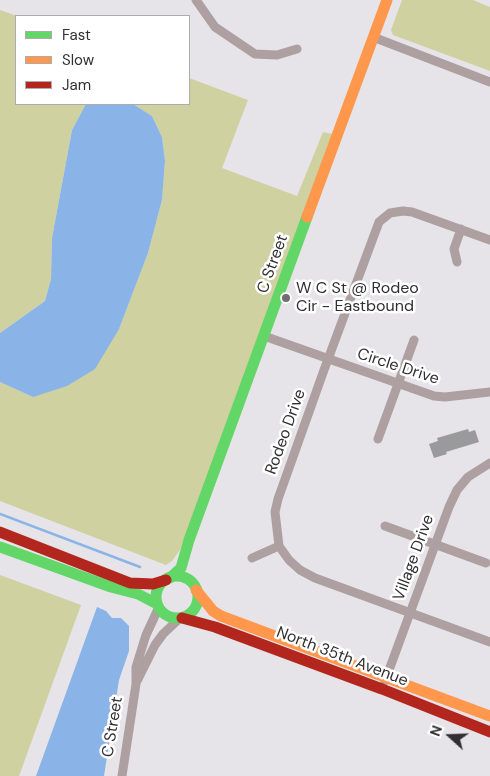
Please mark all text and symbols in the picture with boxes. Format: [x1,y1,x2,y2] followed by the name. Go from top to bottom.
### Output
[15,15,190,105] legend
[62,25,91,45] text: Fast
[62,50,94,70] text: Slow
[62,75,91,95] text: Jam
[254,232,292,296] street label: C Street
[296,279,419,317] place label: W C St @ Rodeo Cir - Eastbound
[280,292,292,304] marker: W C St @ Rodeo Cir - Eastbound
[355,345,441,389] street label: Circle Drive
[262,387,310,477] street label: Rodeo Drive
[390,512,438,604] street label: Village Drive
[273,623,411,691] street label: North 35th Avenue
[99,695,127,759] street label: C Street
[425,711,475,761] north arrow
[426,723,446,739] text: N

